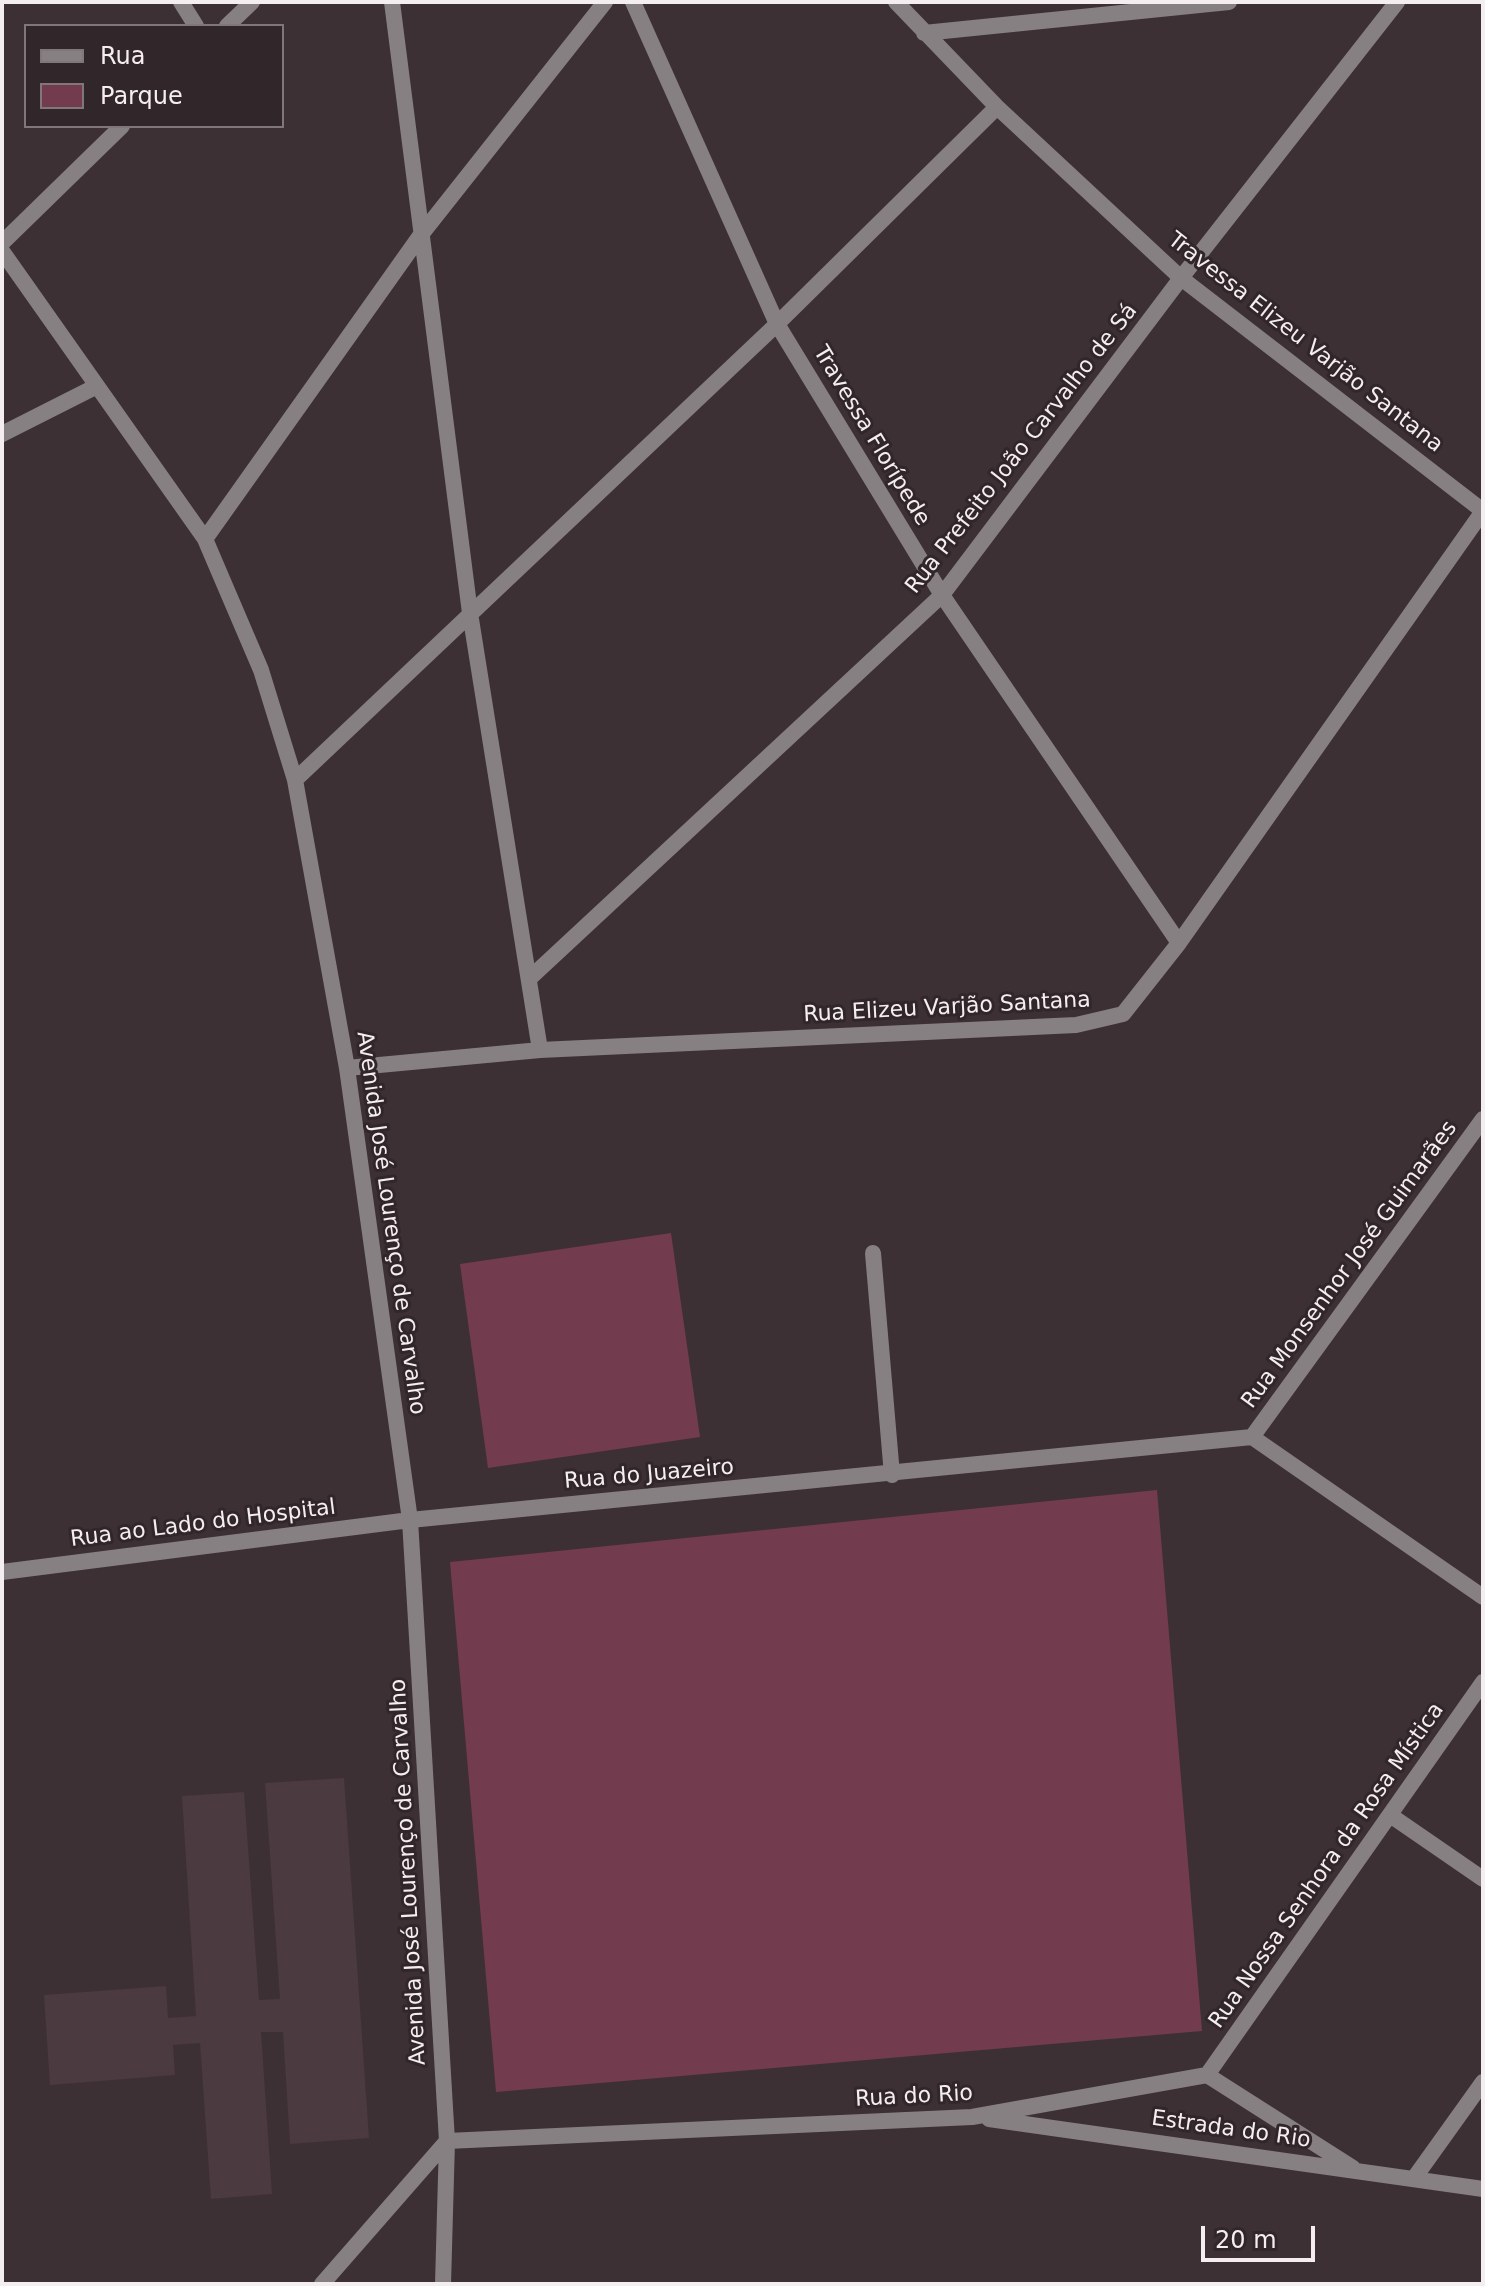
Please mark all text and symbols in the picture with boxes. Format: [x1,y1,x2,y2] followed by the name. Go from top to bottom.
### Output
[24,24,284,128] legend
[100,42,146,70] text: Rua
[100,82,183,110] text: Parque
[1162,227,1448,459] street label: Travessa Elizeu Varjão Santana
[901,299,1143,599] street label: Rua Prefeito João Carvalho de Sá
[807,341,935,531] street label: Travessa Florípede
[803,987,1091,1029] street label: Rua Elizeu Varjão Santana
[350,1030,430,1416] street label: Avenida José Lourenço de Carvalho
[1237,1116,1463,1414] street label: Rua Monsenhor José Guimarães
[563,1454,735,1496] street label: Rua do Juazeiro
[69,1495,337,1553] street label: Rua ao Lado do Hospital
[386,1678,432,2066] street label: Avenida José Lourenço de Carvalho
[1204,1698,1450,2034] street label: Rua Nossa Senhora da Rosa Mística
[854,2081,974,2113] street label: Rua do Rio
[1150,2106,1312,2154] street label: Estrada do Rio
[1205,2210,1319,2260] scale bar
[1215,2226,1277,2254] text: 20 m

